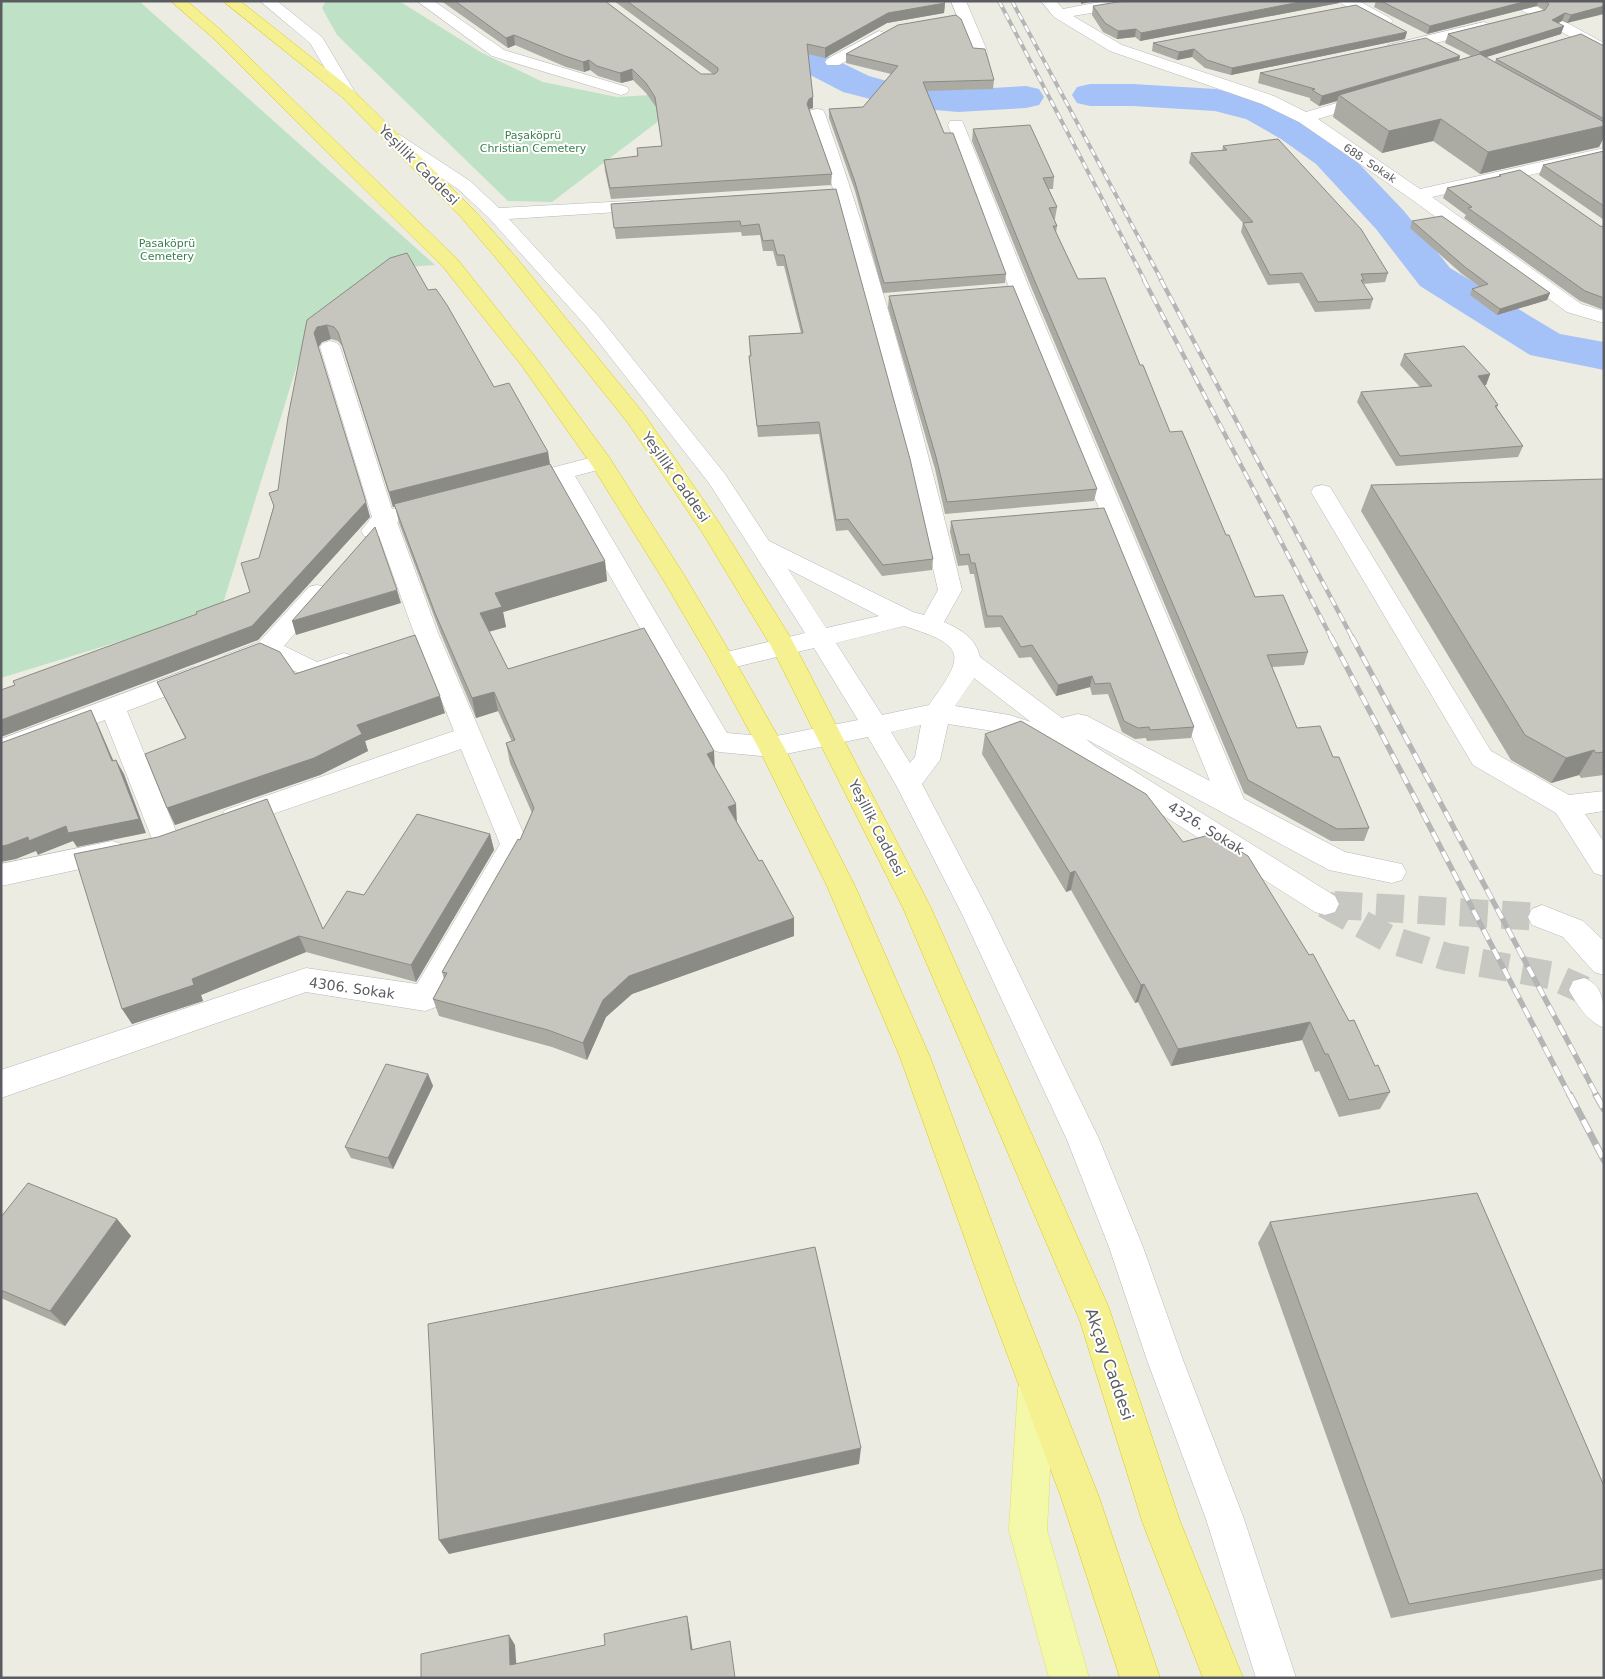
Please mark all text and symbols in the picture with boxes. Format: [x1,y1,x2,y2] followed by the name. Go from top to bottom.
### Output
[375,121,462,208] street label: Yeşillik Caddesi
[480,129,587,155] park label: Paşaköprü Christian Cemetery
[1341,141,1399,186] street label: 688. Sokak
[139,237,195,263] park label: Pasaköprü Cemetery
[638,428,713,525] street label: Yeşillik Caddesi
[845,776,908,879] street label: Yeşillik Caddesi
[1165,798,1248,858] street label: 4326. Sokak
[308,974,397,1002] street label: 4306. Sokak
[1081,1306,1138,1423] street label: Akçay Caddesi

